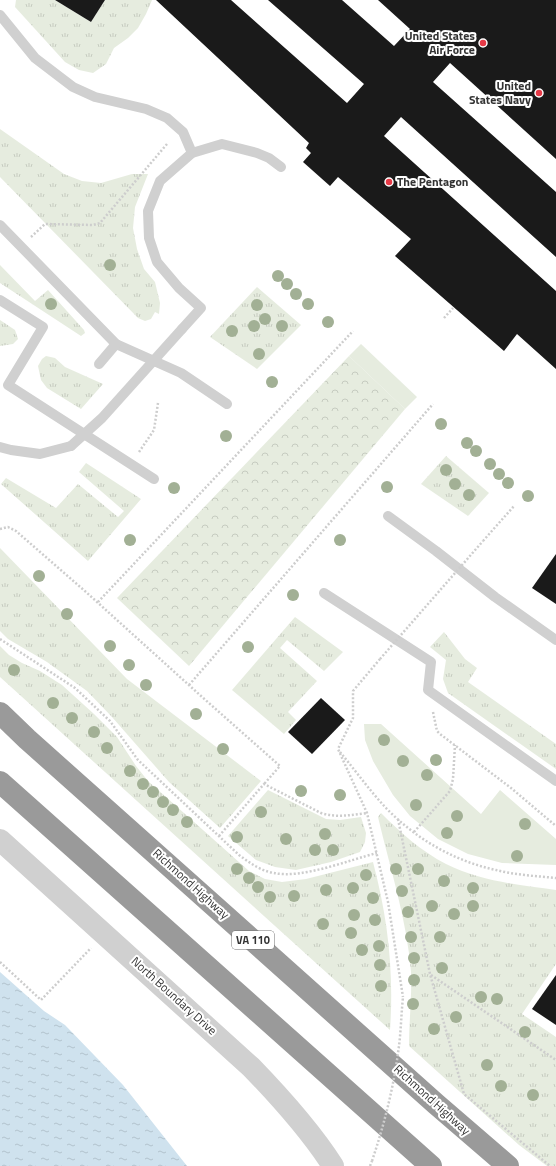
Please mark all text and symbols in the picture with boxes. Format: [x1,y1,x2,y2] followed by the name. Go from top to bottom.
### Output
[405,26,475,59] place label: United States Air Force
[478,38,488,48] marker: United States Air Force
[469,76,531,109] place label: United States Navy
[534,88,544,98] marker: United States Navy
[397,172,468,191] place label: The Pentagon
[384,177,394,187] marker: The Pentagon
[149,844,234,923] street label: Richmond Highway
[232,931,274,949] road number: VA 110
[127,952,221,1039] street label: North Boundary Drive
[390,1060,475,1139] street label: Richmond Highway

